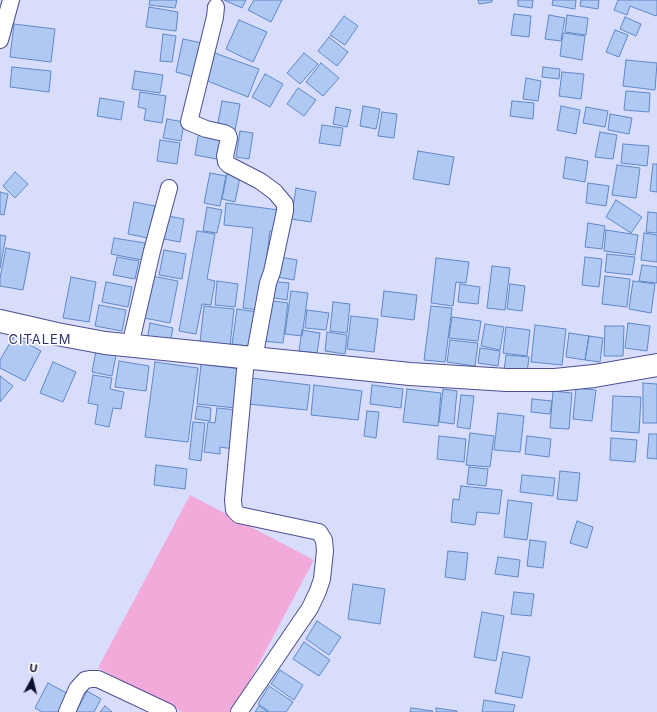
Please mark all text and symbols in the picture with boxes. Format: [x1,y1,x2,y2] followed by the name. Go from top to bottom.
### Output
[8,332,72,348] district label: CITALEM
[12,660,52,700] north arrow
[29,661,38,676] text: U

